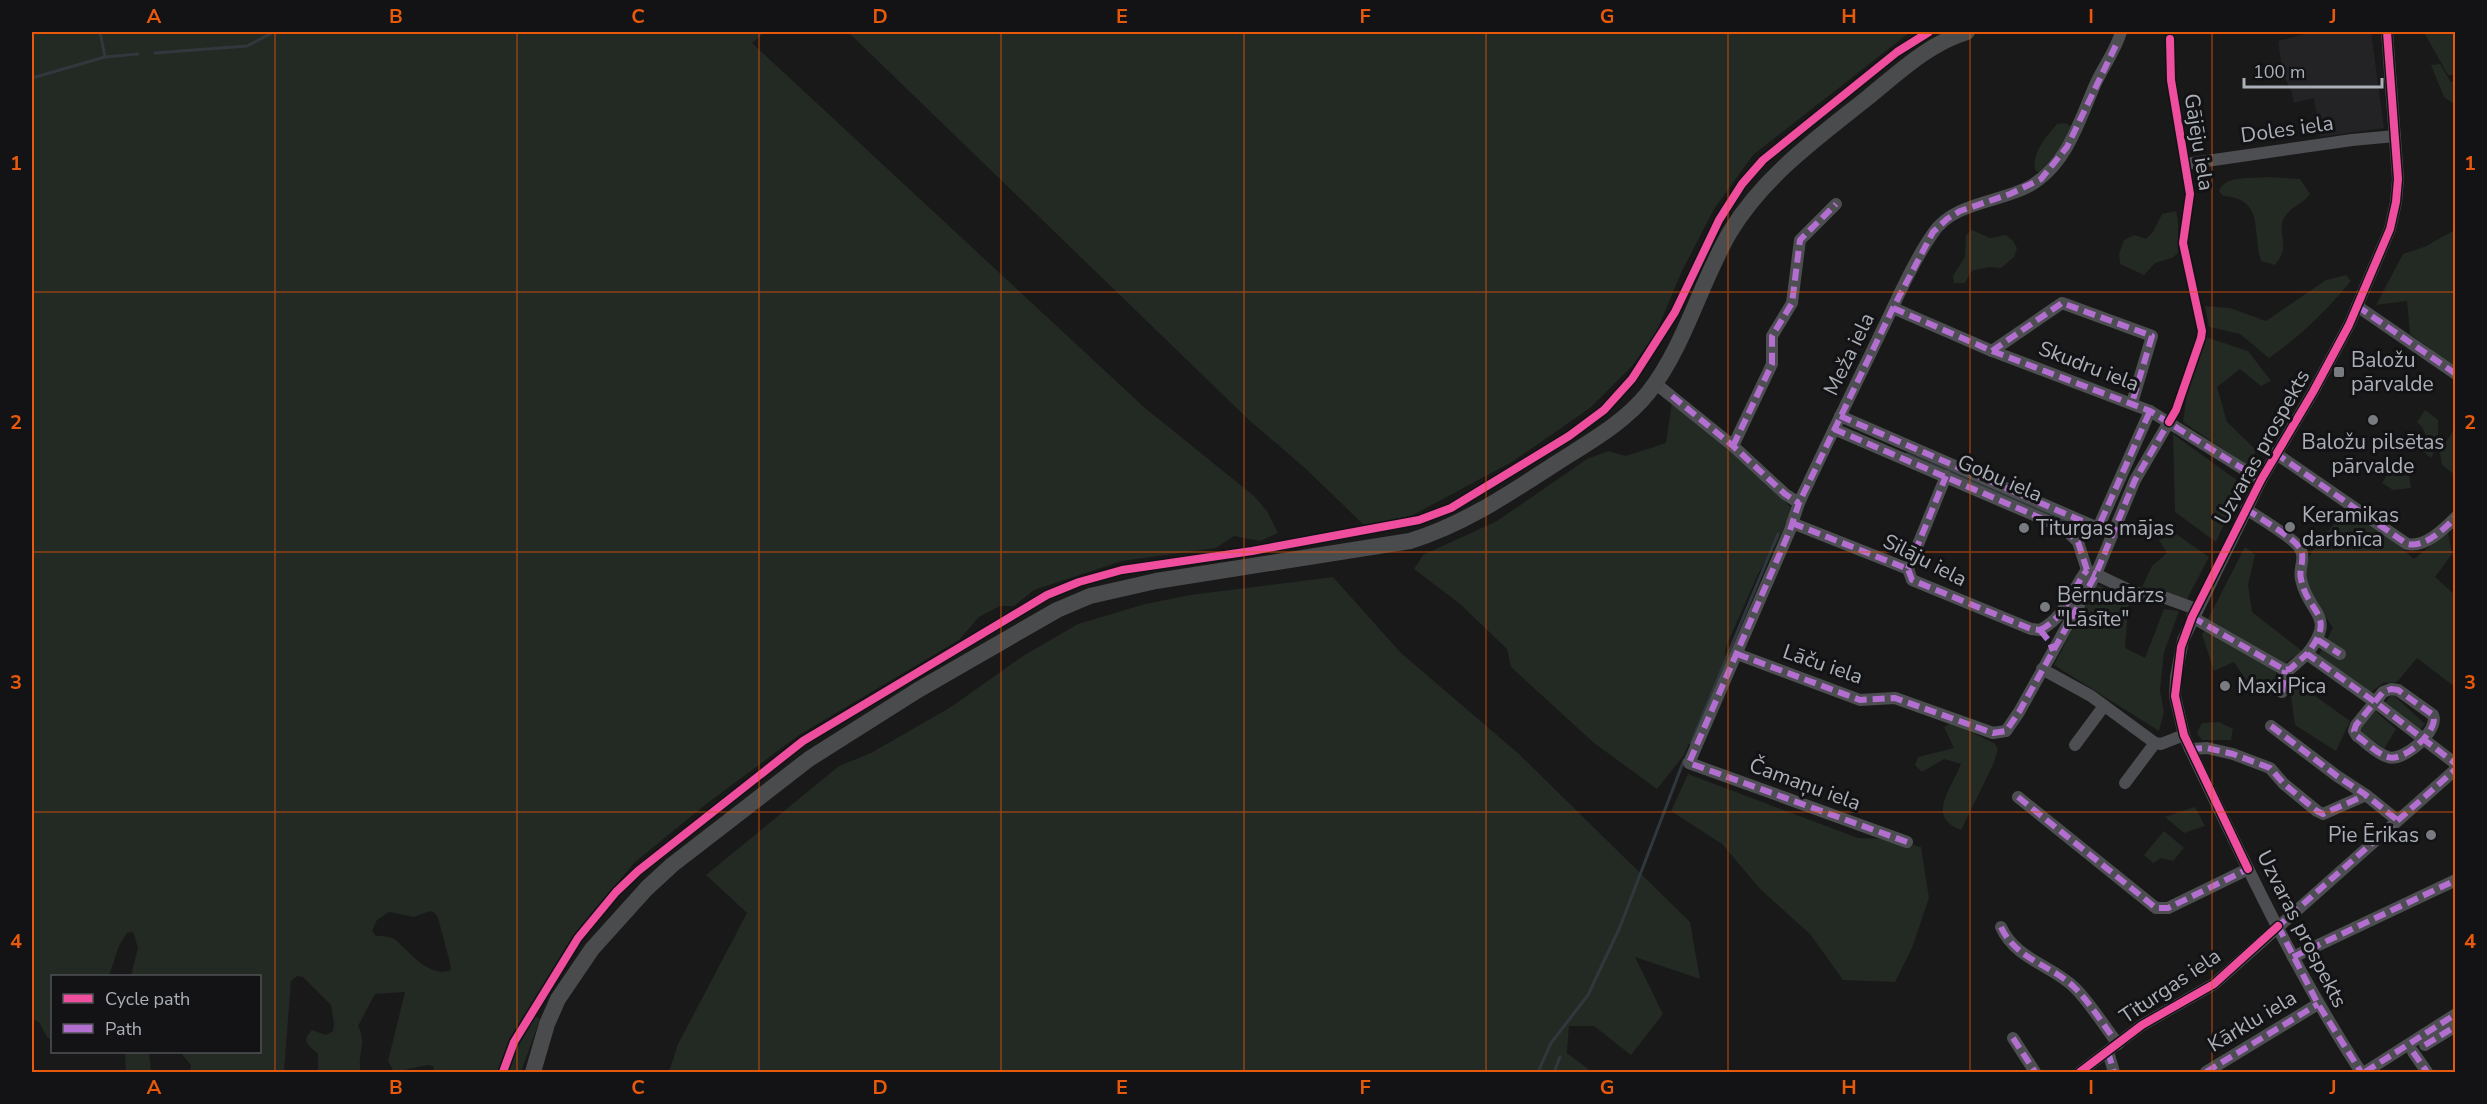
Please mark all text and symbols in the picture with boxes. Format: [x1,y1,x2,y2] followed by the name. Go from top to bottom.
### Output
[147,3,162,30] text: A
[389,3,403,30] text: B
[631,3,645,30] text: C
[872,3,888,30] text: D
[1116,3,1128,30] text: E
[1359,3,1371,30] text: F
[1600,3,1614,30] text: G
[1841,3,1857,30] text: H
[2088,3,2094,30] text: I
[2328,3,2337,30] text: J
[2244,51,2382,89] scale bar
[2253,60,2305,84] text: 100 m
[2178,91,2220,193] street label: Gājēju iela
[2239,109,2335,149] street label: Doles iela
[10,150,22,177] text: 1
[2464,150,2476,177] text: 1
[1817,308,1881,400] street label: Meža iela
[2035,334,2143,398] street label: Skudru iela
[2351,346,2434,398] place label: Baložu pārvalde
[2208,364,2316,530] street label: Uzvaras prospekts
[2332,365,2346,379] marker: Baložu pārvalde
[10,409,22,436] text: 2
[2464,409,2476,436] text: 2
[2366,413,2380,427] marker: Baložu pilsētas pārvalde
[2302,428,2444,480] place label: Baložu pilsētas pārvalde
[1953,448,2047,508] street label: Gobu iela
[2302,501,2399,553] place label: Keramikas darbnīca
[2036,514,2174,542] place label: Titurgas mājas
[2283,520,2297,534] marker: Keramikas darbnīca
[2017,521,2031,535] marker: Titurgas mājas
[1878,527,1972,593] street label: Silāju iela
[2057,581,2164,633] place label: Bērnudārzs "Lāsīte"
[2038,600,2052,614] marker: Bērnudārzs "Lāsīte"
[1779,637,1867,691] street label: Lāču iela
[10,669,22,696] text: 3
[2464,669,2476,696] text: 3
[2237,672,2326,700] place label: Maxi Pica
[2218,679,2232,693] marker: Maxi Pica
[1745,751,1865,817] street label: Čamaņu iela
[2328,821,2419,849] place label: Pie Ērikas
[2424,828,2438,842] marker: Pie Ērikas
[2250,845,2354,1013] street label: Uzvaras prospekts
[10,928,22,955] text: 4
[2464,928,2476,955] text: 4
[2114,942,2226,1030] street label: Titurgas iela
[51,975,261,1053] legend
[2202,983,2302,1059] street label: Kārklu iela
[105,987,190,1011] text: Cycle path
[105,1017,142,1041] text: Path
[147,1074,162,1101] text: A
[389,1074,403,1101] text: B
[631,1074,645,1101] text: C
[872,1074,888,1101] text: D
[1116,1074,1128,1101] text: E
[1359,1074,1371,1101] text: F
[1600,1074,1614,1101] text: G
[1841,1074,1857,1101] text: H
[2088,1074,2094,1101] text: I
[2328,1074,2337,1101] text: J

